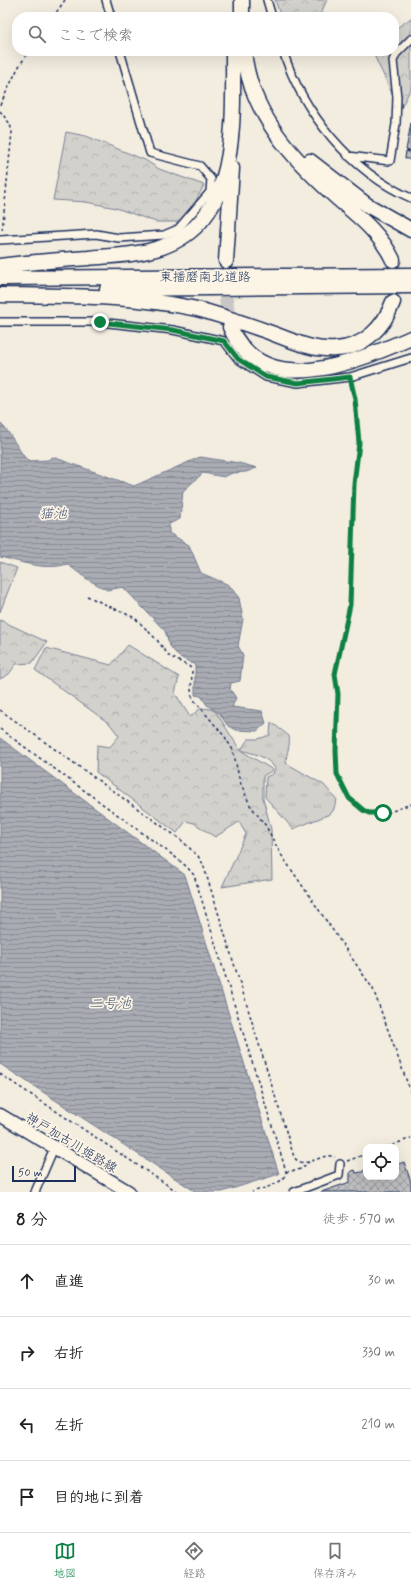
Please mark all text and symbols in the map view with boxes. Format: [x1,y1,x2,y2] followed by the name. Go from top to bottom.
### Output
[12,12,399,56] search box
[26,23,48,45] icon: search
[58,26,133,46] text: ここで検索
[159,269,251,286] street label: 東播磨南北道路
[91,313,109,331] route end
[39,505,68,523] water label: 猫池
[374,804,392,822] route start
[89,995,132,1013] water label: 二号池
[22,1109,121,1178] street label: 神戸加古川姫路線
[363,1144,399,1180] map controls
[363,1144,399,1180] button: locate
[12,1164,76,1183] scale bar
[18,1166,43,1180] text: 50 m
[16,1209,47,1231] text: 8 分
[323,1211,395,1228] text: 徒歩 · 570 m
[16,1270,38,1292] icon: ahead
[54,1272,84,1292] text: 直進
[368,1272,395,1289] text: 30 m
[16,1342,38,1364] icon: right
[54,1344,84,1364] text: 右折
[362,1344,395,1361] text: 330 m
[16,1414,38,1436] icon: left
[54,1416,84,1436] text: 左折
[361,1416,395,1433] text: 210 m
[16,1486,38,1508] icon: arrive
[54,1488,144,1508] text: 目的地に到着
[54,1540,76,1581] tab: 地図
[183,1540,205,1581] tab: 経路
[313,1540,357,1581] tab: 保存済み

